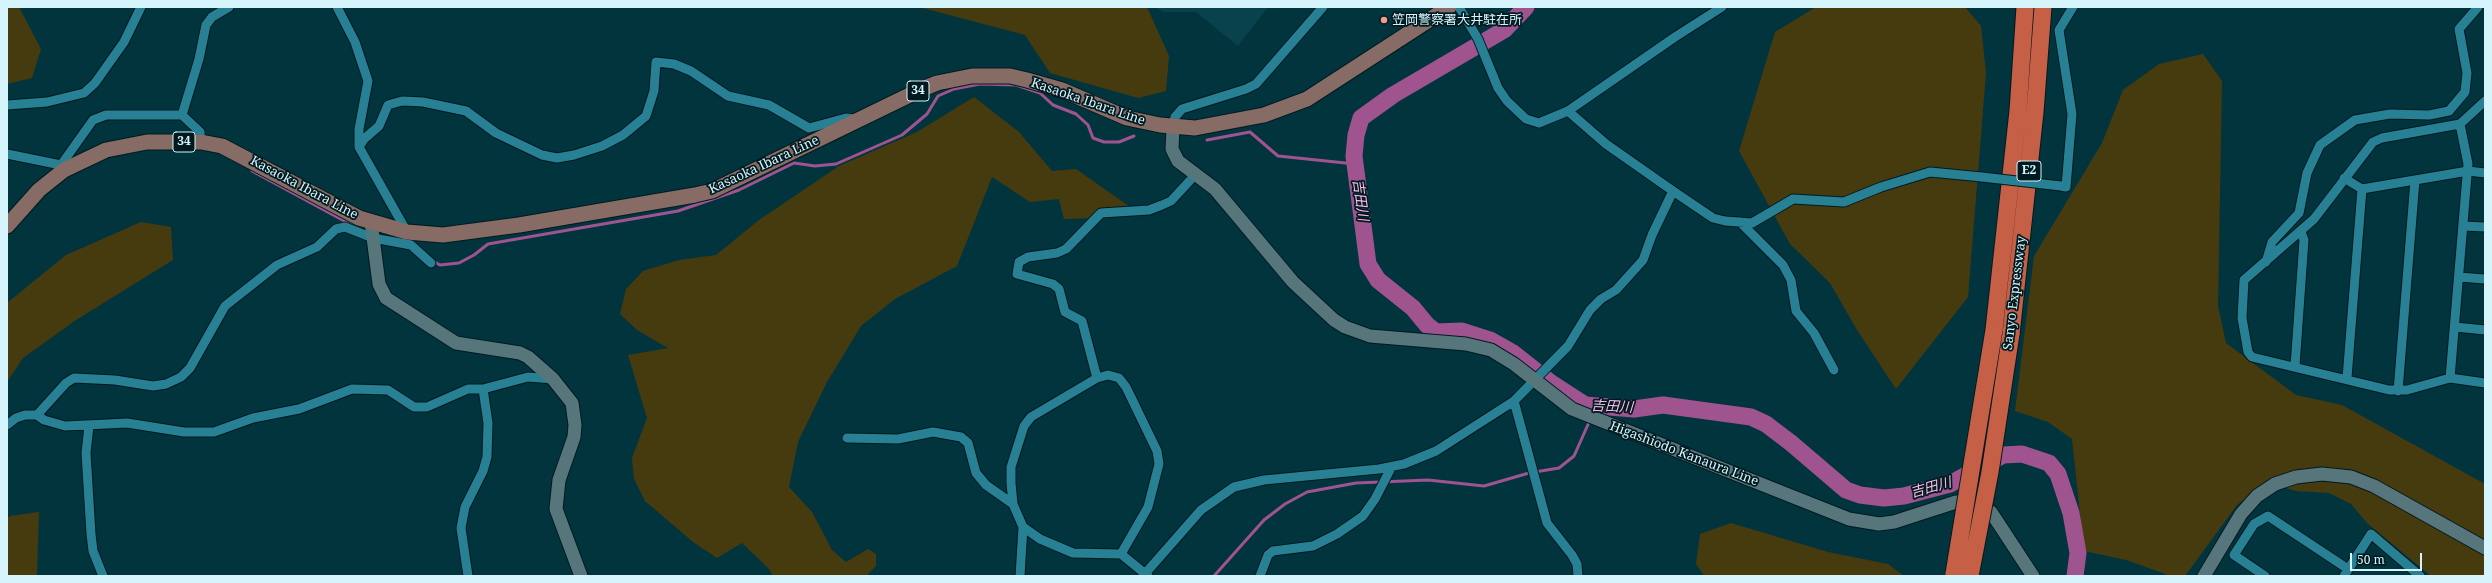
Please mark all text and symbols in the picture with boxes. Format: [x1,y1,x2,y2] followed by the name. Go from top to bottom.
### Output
[1392,12,1522,28] place label: 笠岡警察署大井駐在所
[1379,15,1389,25] marker: 笠岡警察署大井駐在所
[1029,75,1147,129] street label: Kasaoka Ibara Line
[907,81,929,101] road number: 34
[173,132,195,152] road number: 34
[706,133,822,197] street label: Kasaoka Ibara Line
[248,153,360,223] street label: Kasaoka Ibara Line
[2017,161,2041,181] road number: E2
[1349,178,1371,222] water label: 吉田川
[2000,235,2030,351] street label: Sanyo Expressway
[1591,398,1633,416] water label: 吉田川
[1607,418,1761,490] street label: Higashiodo Kanaura Line
[1908,474,1954,502] water label: 吉田川
[2352,545,2424,571] scale bar
[2357,551,2385,568] text: 50 m

